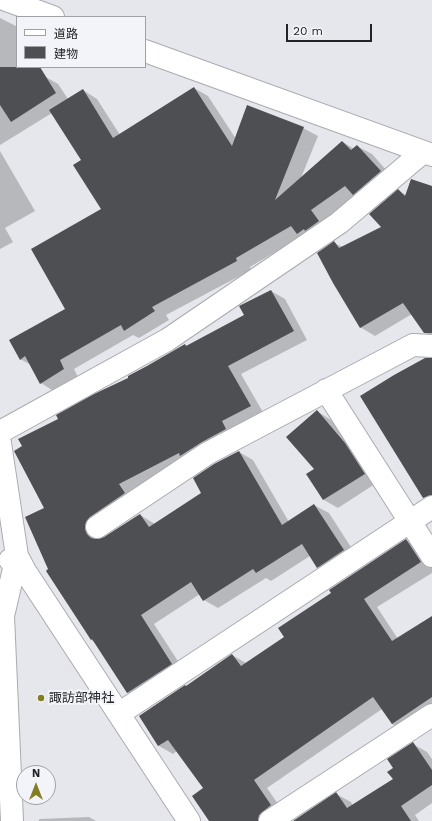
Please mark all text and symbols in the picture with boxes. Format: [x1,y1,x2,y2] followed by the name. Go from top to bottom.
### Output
[16,16,146,68] legend
[288,16,374,42] scale bar
[293,24,323,38] text: 20 m
[54,27,78,41] text: 道路
[54,47,78,61] text: 建物
[49,690,114,706] place label: 諏訪部神社
[36,693,46,703] marker: 諏訪部神社
[16,765,56,805] north arrow
[32,767,40,780] text: N

